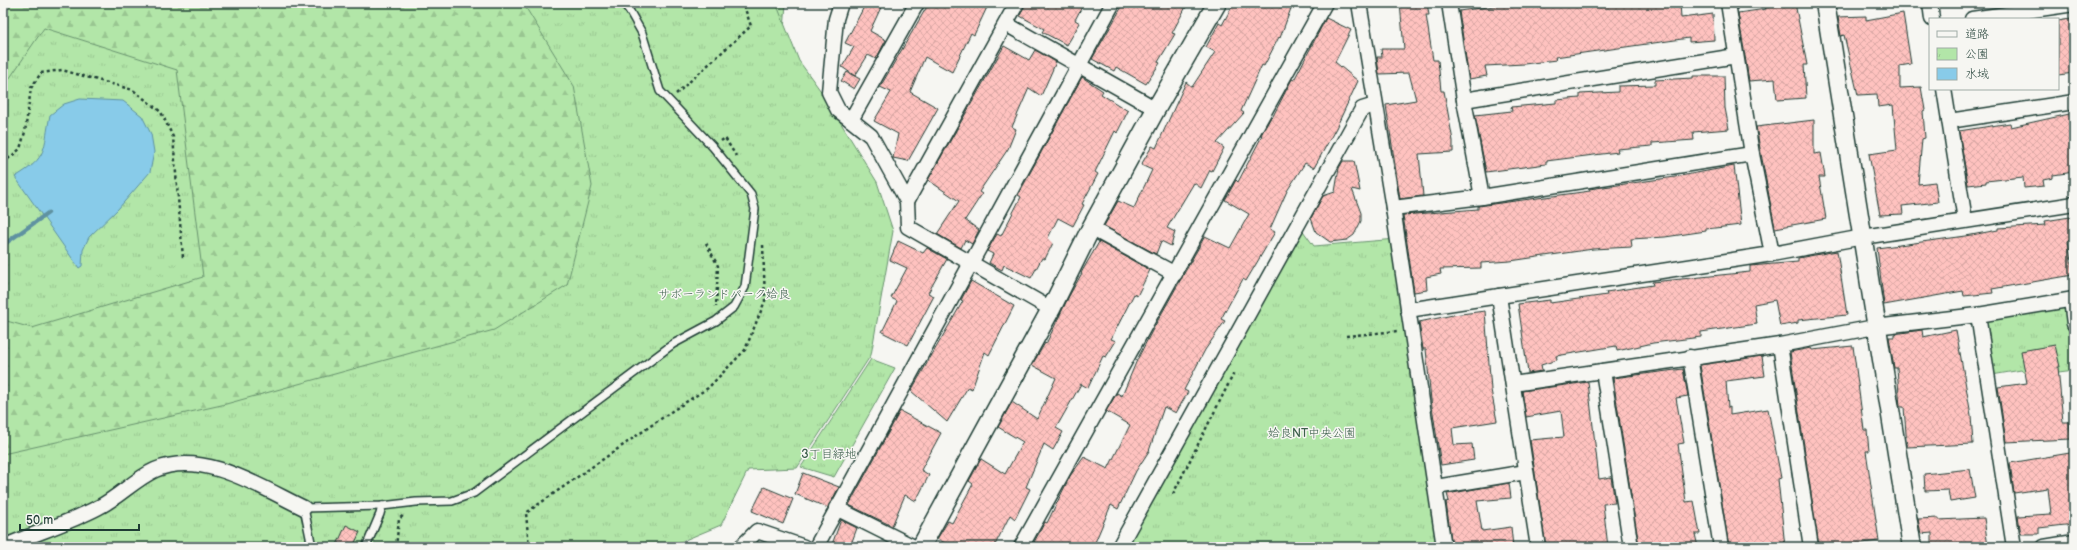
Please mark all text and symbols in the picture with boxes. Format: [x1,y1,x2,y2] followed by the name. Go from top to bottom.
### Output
[1929,18,2059,90] legend
[1965,27,1989,42] text: 道路
[1965,47,1989,62] text: 公園
[1965,67,1989,82] text: 水域
[658,287,790,302] park label: サボーランドパーク姶良
[1268,426,1356,441] park label: 姶良NT中央公園
[801,447,857,462] park label: 3丁目緑地
[20,506,139,532] scale bar
[26,513,53,528] text: 50 m

